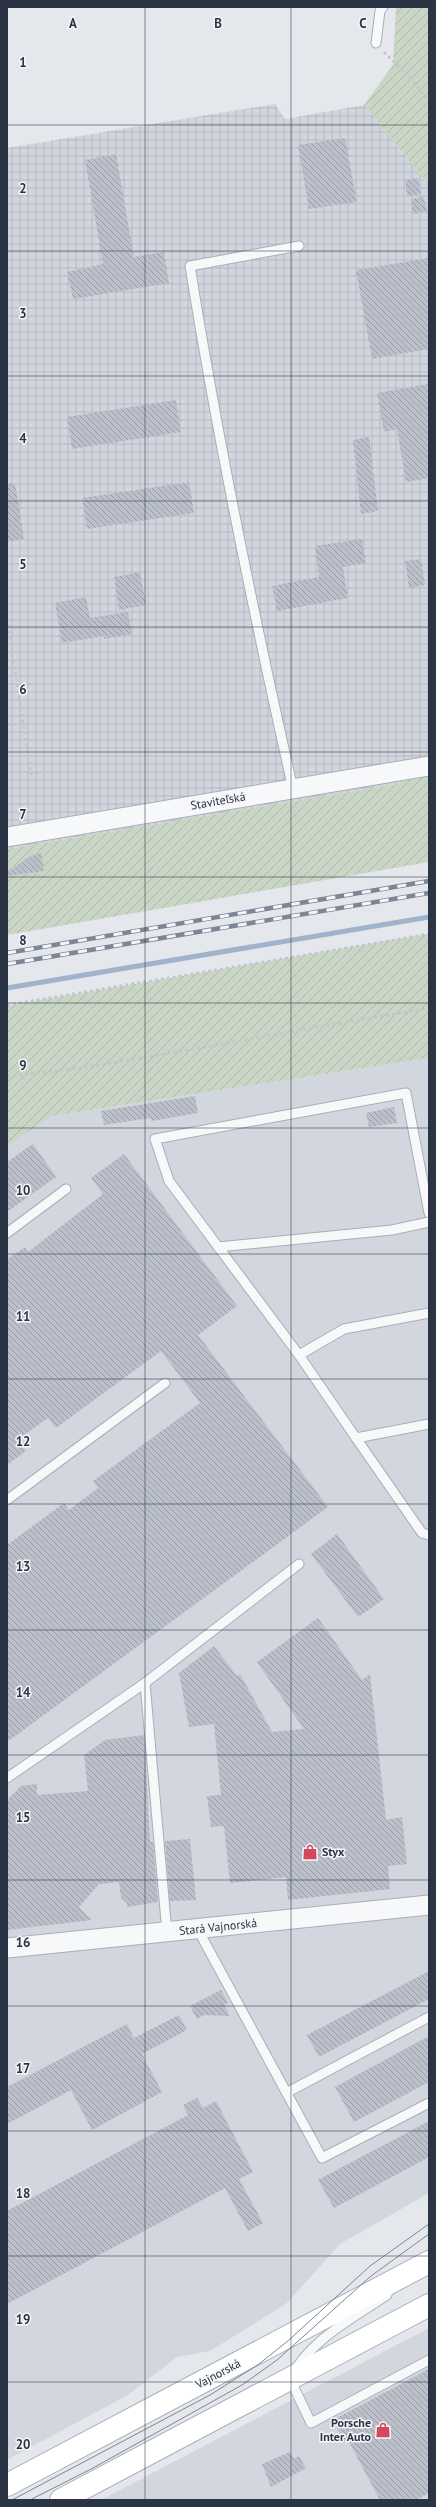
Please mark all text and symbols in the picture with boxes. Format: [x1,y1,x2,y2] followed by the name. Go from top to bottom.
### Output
[69,15,77,32] text: A
[214,15,222,32] text: B
[359,15,367,32] text: C
[19,54,27,71] text: 1
[19,180,27,197] text: 2
[19,305,27,322] text: 3
[19,430,27,447] text: 4
[19,556,27,573] text: 5
[19,681,27,698] text: 6
[189,788,247,813] street label: Staviteľská
[19,806,27,823] text: 7
[19,932,27,949] text: 8
[19,1057,27,1074] text: 9
[16,1182,30,1199] text: 10
[16,1308,30,1325] text: 11
[16,1433,30,1450] text: 12
[16,1558,30,1575] text: 13
[16,1684,31,1701] text: 14
[16,1809,30,1826] text: 15
[301,1843,319,1861] shop icon: Styx
[322,1844,345,1859] place label: Styx
[178,1915,258,1938] street label: Stará Vajnorská
[16,1934,30,1951] text: 16
[16,2060,30,2077] text: 17
[16,2185,30,2202] text: 18
[16,2311,30,2328] text: 19
[192,2355,243,2392] street label: Vajnorská
[320,2415,372,2444] place label: Porsche Inter Auto
[374,2421,392,2439] shop icon: Porsche Inter Auto
[16,2436,30,2453] text: 20

